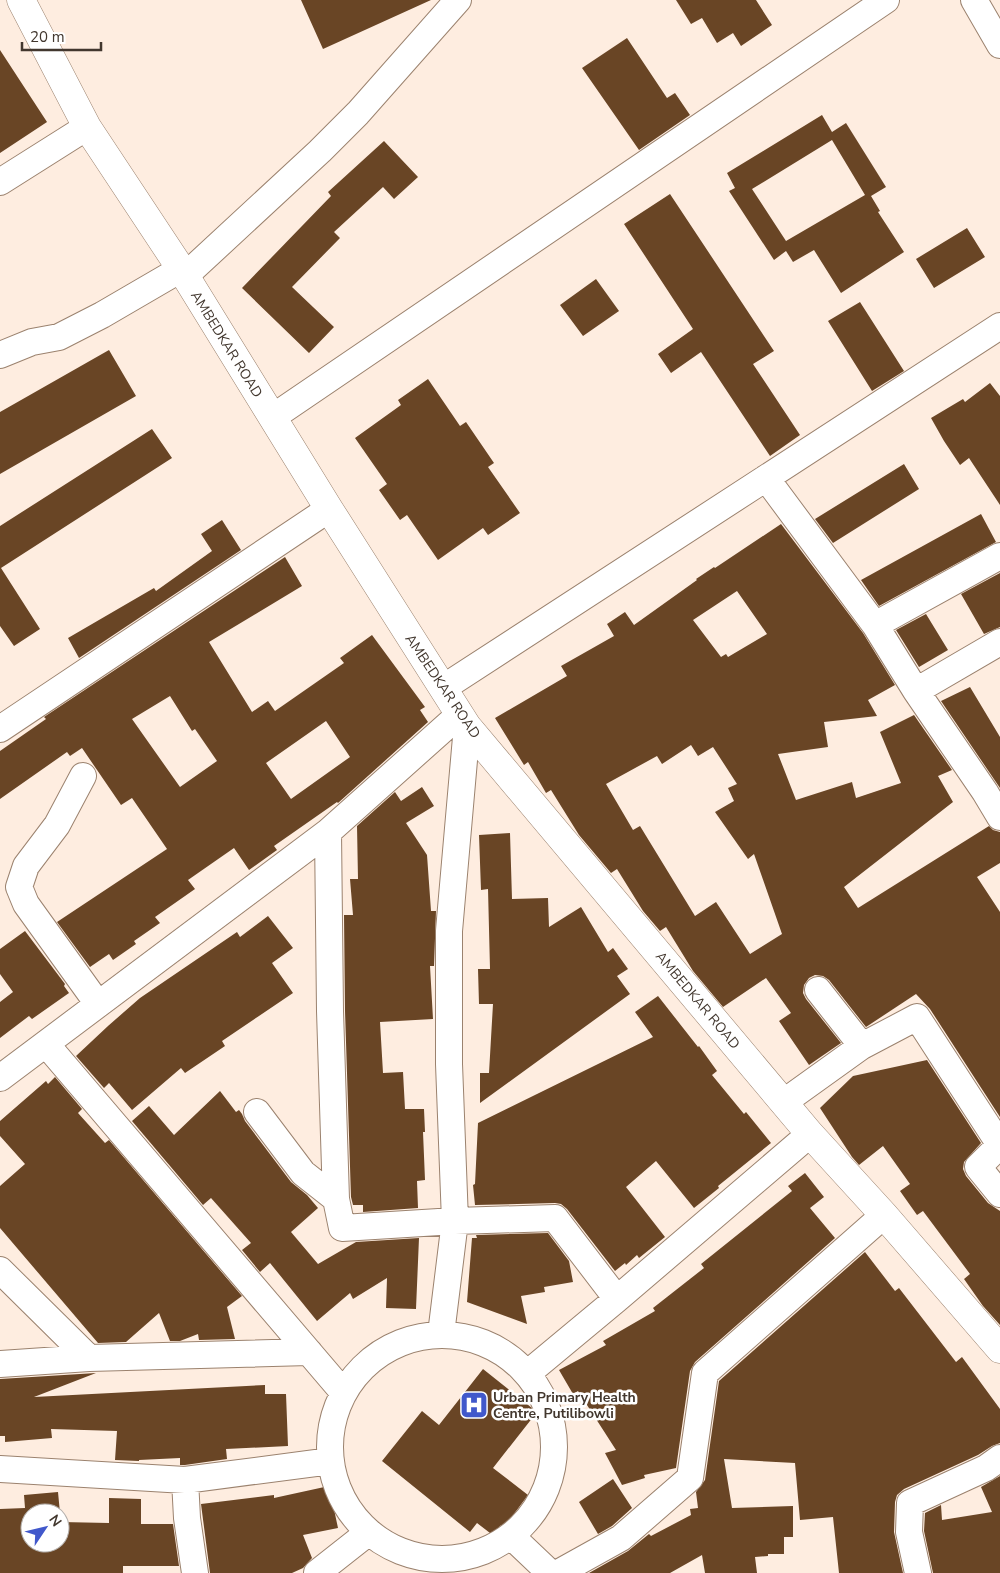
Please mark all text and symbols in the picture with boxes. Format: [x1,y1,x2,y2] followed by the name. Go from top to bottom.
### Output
[22,20,101,52] scale bar
[30,27,65,47] text: 20 m
[186,287,267,401] street label: AMBEDKAR ROAD
[401,630,485,742] street label: AMBEDKAR ROAD
[651,947,744,1053] street label: AMBEDKAR ROAD
[493,1388,636,1423] place label: Urban Primary Health Centre, Putilibowli
[459,1390,489,1420] hospital icon: Urban Primary Health Centre, Putilibowli
[20,1503,70,1553] north arrow
[44,1511,66,1531] text: N

